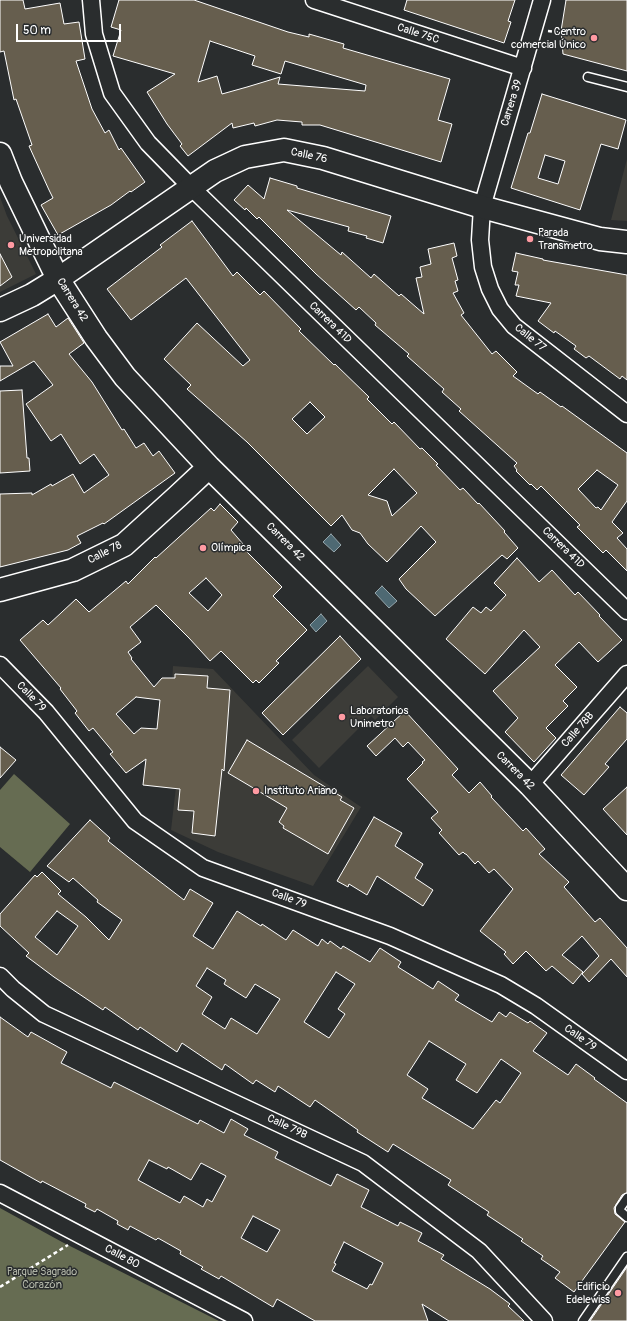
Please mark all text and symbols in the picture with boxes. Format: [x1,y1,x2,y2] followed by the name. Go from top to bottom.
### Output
[18,16,123,42] scale bar
[395,21,441,47] street label: Calle 75C
[23,23,51,38] text: 50 m
[511,25,586,51] place label: Centro comercial Único
[589,33,599,43] marker: Centro comercial Único
[499,78,525,128] street label: Carrera 39
[289,146,329,166] street label: Calle 76
[538,226,593,252] place label: Parada Transmetro
[19,232,83,258] place label: Universidad Metropolitana
[525,234,535,244] marker: Parada Transmetro
[6,240,16,250] marker: Universidad Metropolitana
[53,276,91,324] street label: Carrera 42
[306,300,354,346] street label: Carrera 41D
[512,321,548,355] street label: Calle 77
[263,520,307,564] street label: Carrera 42
[539,525,587,571] street label: Carrera 41D
[86,539,124,567] street label: Calle 78
[211,541,251,555] place label: Olímpica
[198,543,208,553] marker: Olímpica
[14,679,48,715] street label: Calle 79
[350,704,408,730] place label: Laboratorios Unimetro
[559,710,597,750] street label: Calle 78B
[337,712,347,722] marker: Laboratorios Unimetro
[493,749,537,793] street label: Carrera 42
[264,784,337,798] place label: Instituto Ariano
[251,786,261,796] marker: Instituto Ariano
[270,887,308,911] street label: Calle 79
[561,1022,599,1054] street label: Calle 79
[265,1112,309,1142] street label: Calle 79B
[102,1242,142,1272] street label: Calle 80
[7,1265,77,1291] park label: Parque Sagrado Corazón
[566,1280,610,1306] place label: Edificio Edelewiss
[613,1288,623,1298] marker: Edificio Edelewiss

